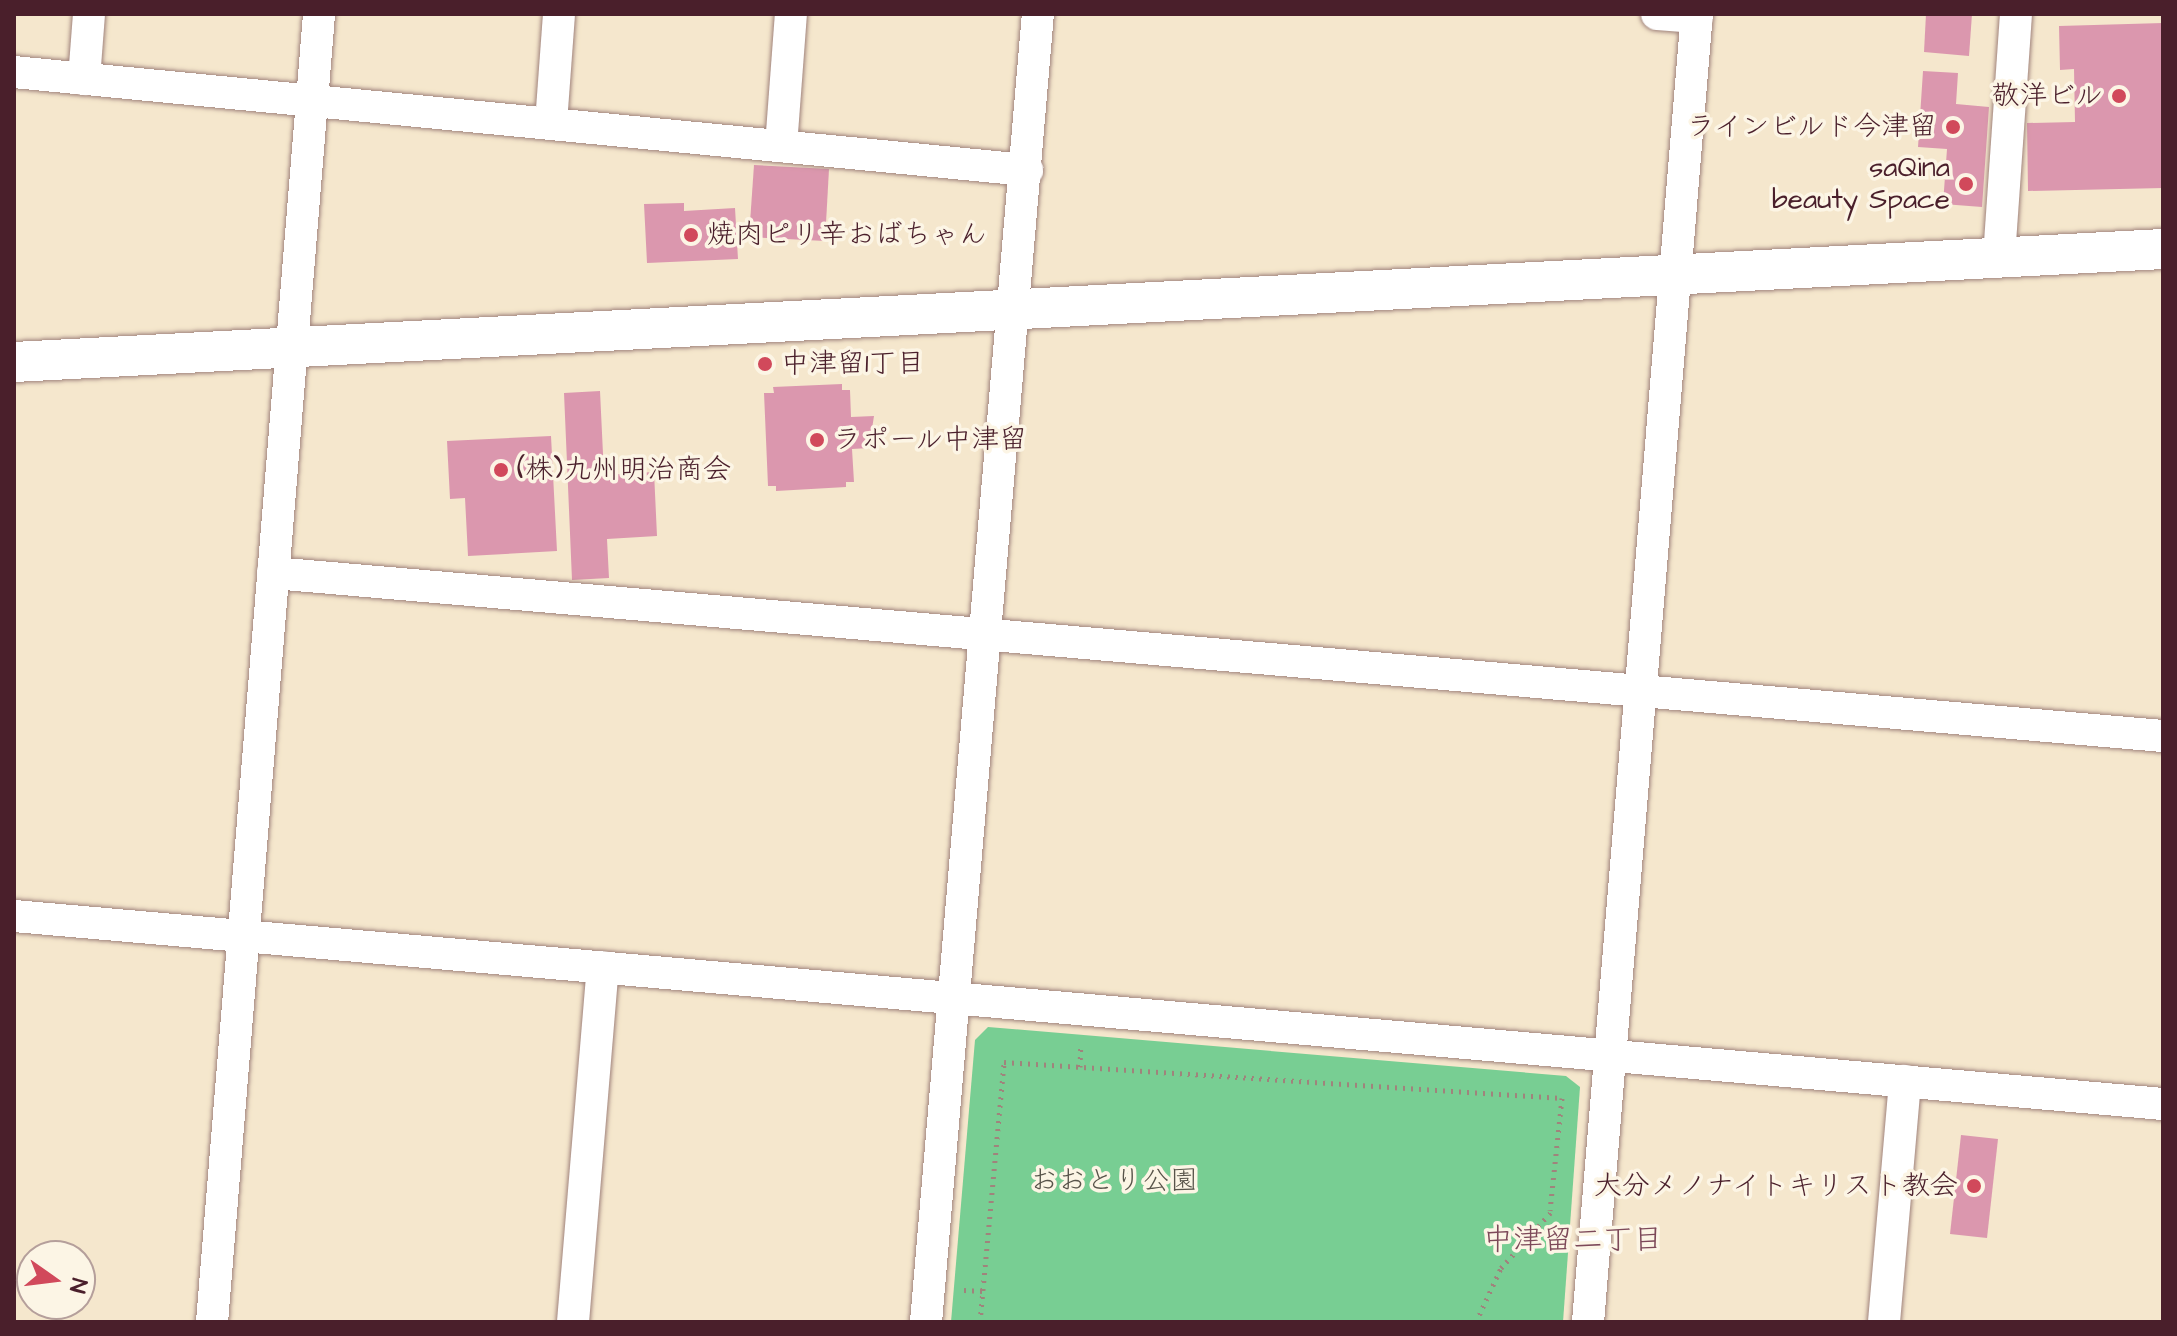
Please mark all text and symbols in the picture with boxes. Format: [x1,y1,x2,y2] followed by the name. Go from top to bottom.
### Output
[1991,79,2103,113] place label: 敬洋ビル
[2110,87,2128,105] marker: 敬洋ビル
[1685,110,1937,144] place label: ラインビルド今津留
[1944,118,1962,136] marker: ラインビルド今津留
[1772,151,1950,217] place label: saQina beauty Space
[1957,175,1975,193] marker: saQina beauty Space
[707,218,987,252] place label: 焼肉ピリ辛おばちゃん
[682,226,700,244] marker: 焼肉ピリ辛おばちゃん
[781,347,925,381] place label: 中津留1丁目
[756,355,774,373] marker: 中津留1丁目
[833,423,1029,457] place label: ラポール中津留
[808,431,826,449] marker: ラポール中津留
[517,453,731,487] place label: (株)九州明治商会
[492,461,510,479] marker: (株)九州明治商会
[1030,1164,1198,1198] park label: おおとり公園
[1594,1169,1958,1203] place label: 大分メノナイトキリスト教会
[1965,1177,1983,1195] marker: 大分メノナイトキリスト教会
[1483,1222,1663,1258] district label: 中津留二丁目
[16,1240,96,1320] north arrow
[61,1275,95,1296] text: N

